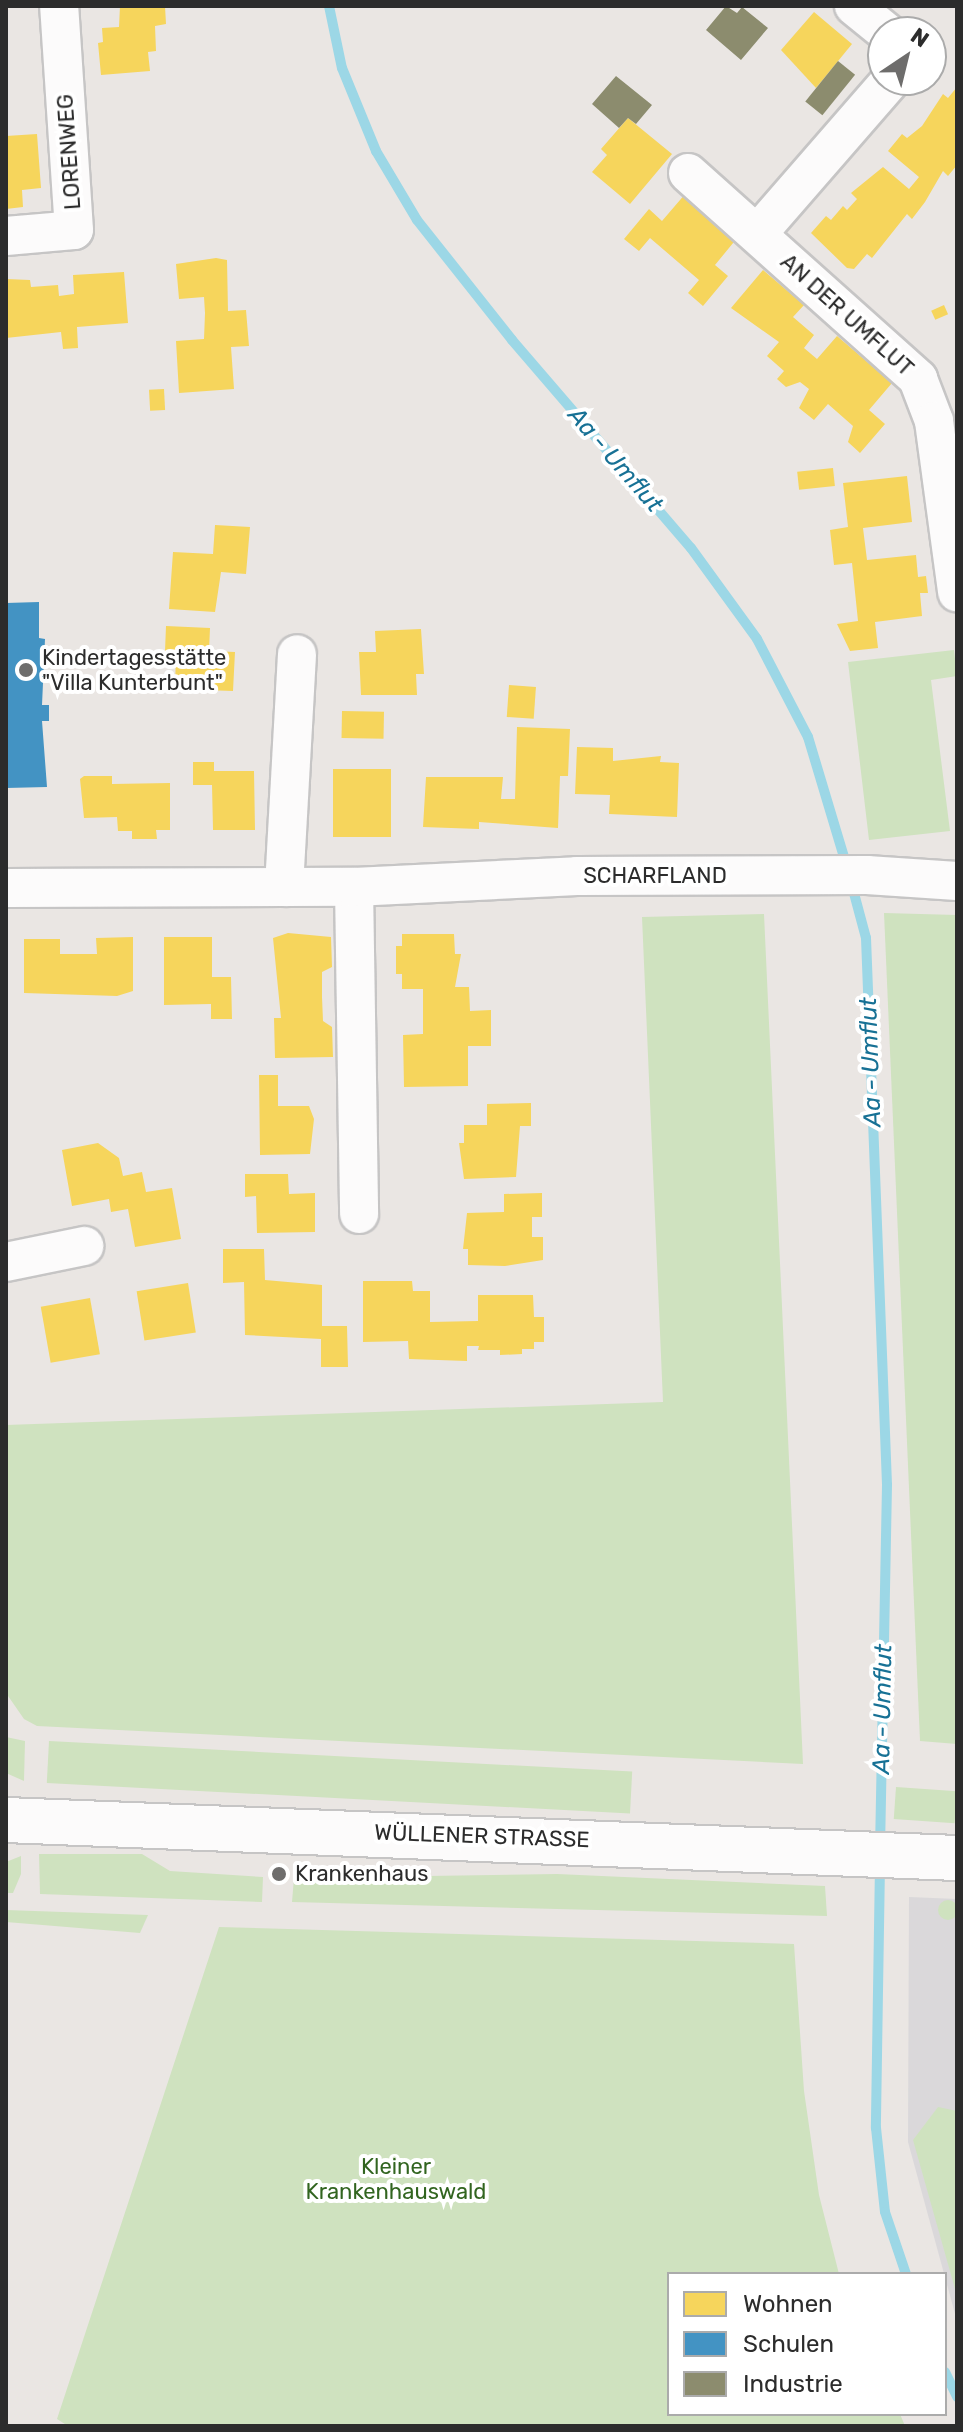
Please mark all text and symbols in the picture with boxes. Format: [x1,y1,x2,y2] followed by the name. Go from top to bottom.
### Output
[867,16,947,96] north arrow
[906,22,934,53] text: N
[52,93,86,211] street label: LORENWEG
[775,248,919,382] street label: AN DER UMFLUT
[562,402,668,518] water label: Aa - Umflut
[42,644,226,696] place label: Kindertagesstätte "Villa Kunterbunt"
[17,661,35,679] marker: Kindertagesstätte "Villa Kunterbunt"
[583,863,727,889] street label: SCHARFLAND
[854,997,888,1127] water label: Aa - Umflut
[867,1644,899,1774] water label: Aa - Umflut
[374,1819,590,1853] street label: WÜLLENER STRASSE
[295,1861,428,1887] place label: Krankenhaus
[270,1865,288,1883] marker: Krankenhaus
[306,2153,486,2204] park label: Kleiner Krankenhauswald
[667,2272,947,2416] legend
[743,2290,833,2318] text: Wohnen
[743,2330,834,2358] text: Schulen
[743,2370,843,2398] text: Industrie

